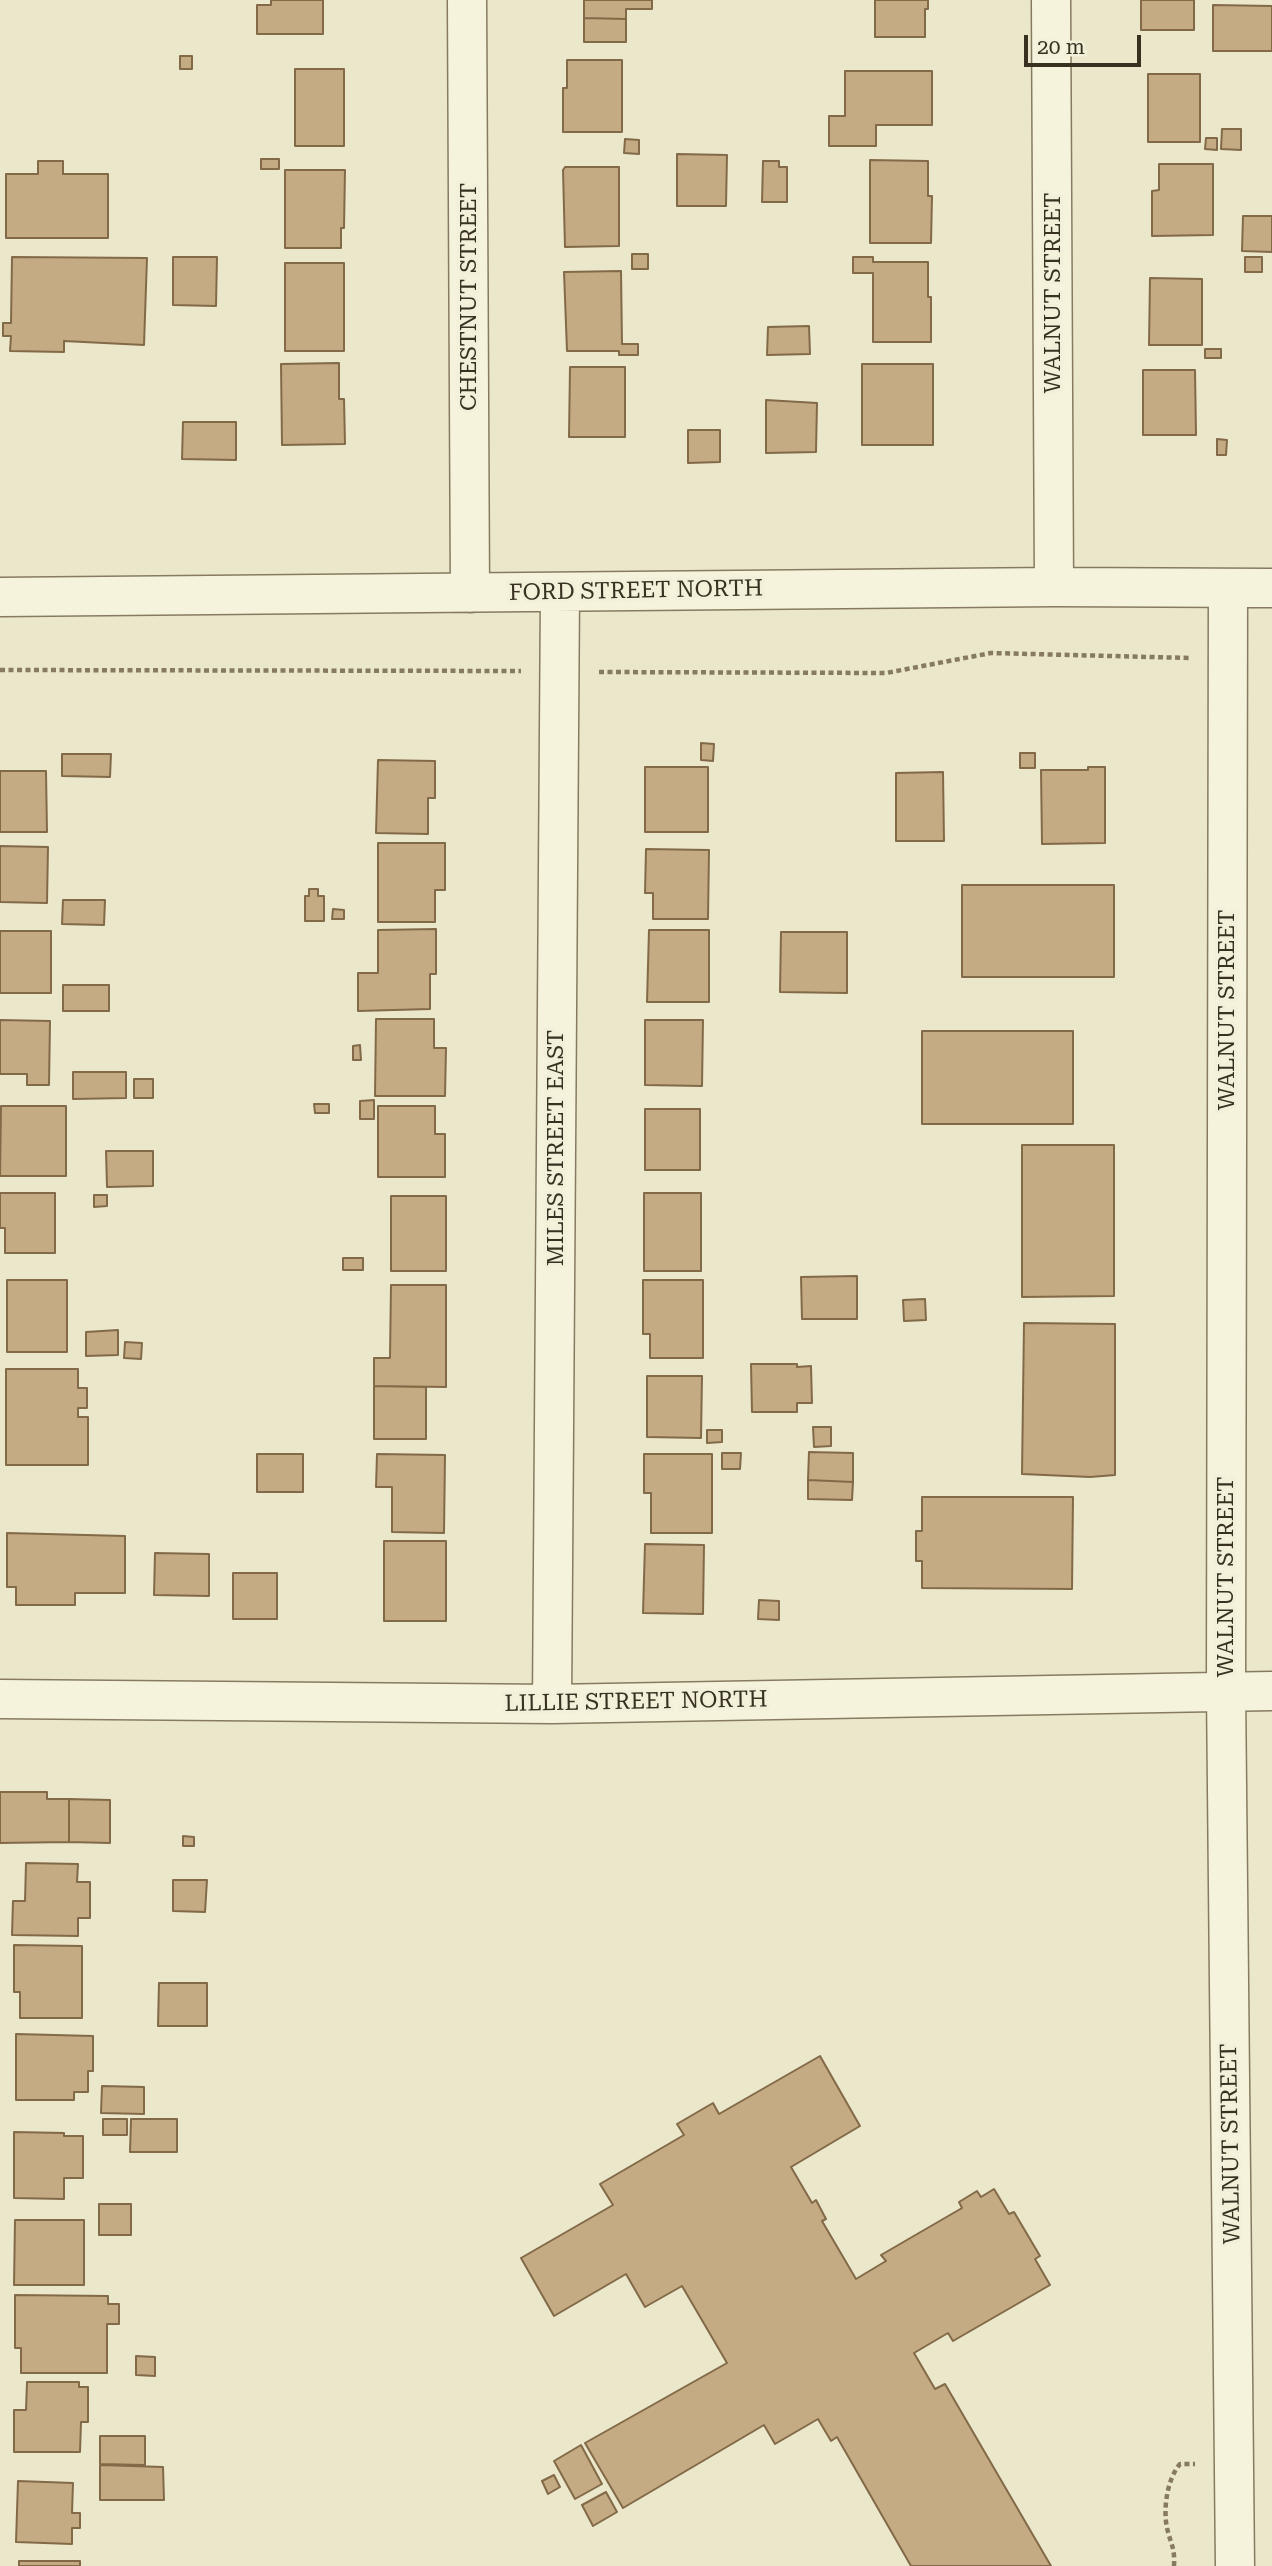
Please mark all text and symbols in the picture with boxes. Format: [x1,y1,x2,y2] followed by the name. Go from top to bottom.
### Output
[1027,21,1144,65] scale bar
[1037,35,1085,59] text: 20 m
[455,183,483,411] street label: CHESTNUT STREET
[1039,193,1067,393] street label: WALNUT STREET
[509,575,763,607] street label: FORD STREET NORTH
[1213,910,1241,1110] street label: WALNUT STREET
[542,1030,570,1266] street label: MILES STREET EAST
[1212,1477,1240,1677] street label: WALNUT STREET
[504,1686,768,1718] street label: LILLIE STREET NORTH
[1215,2043,1247,2245] street label: WALNUT STREET

